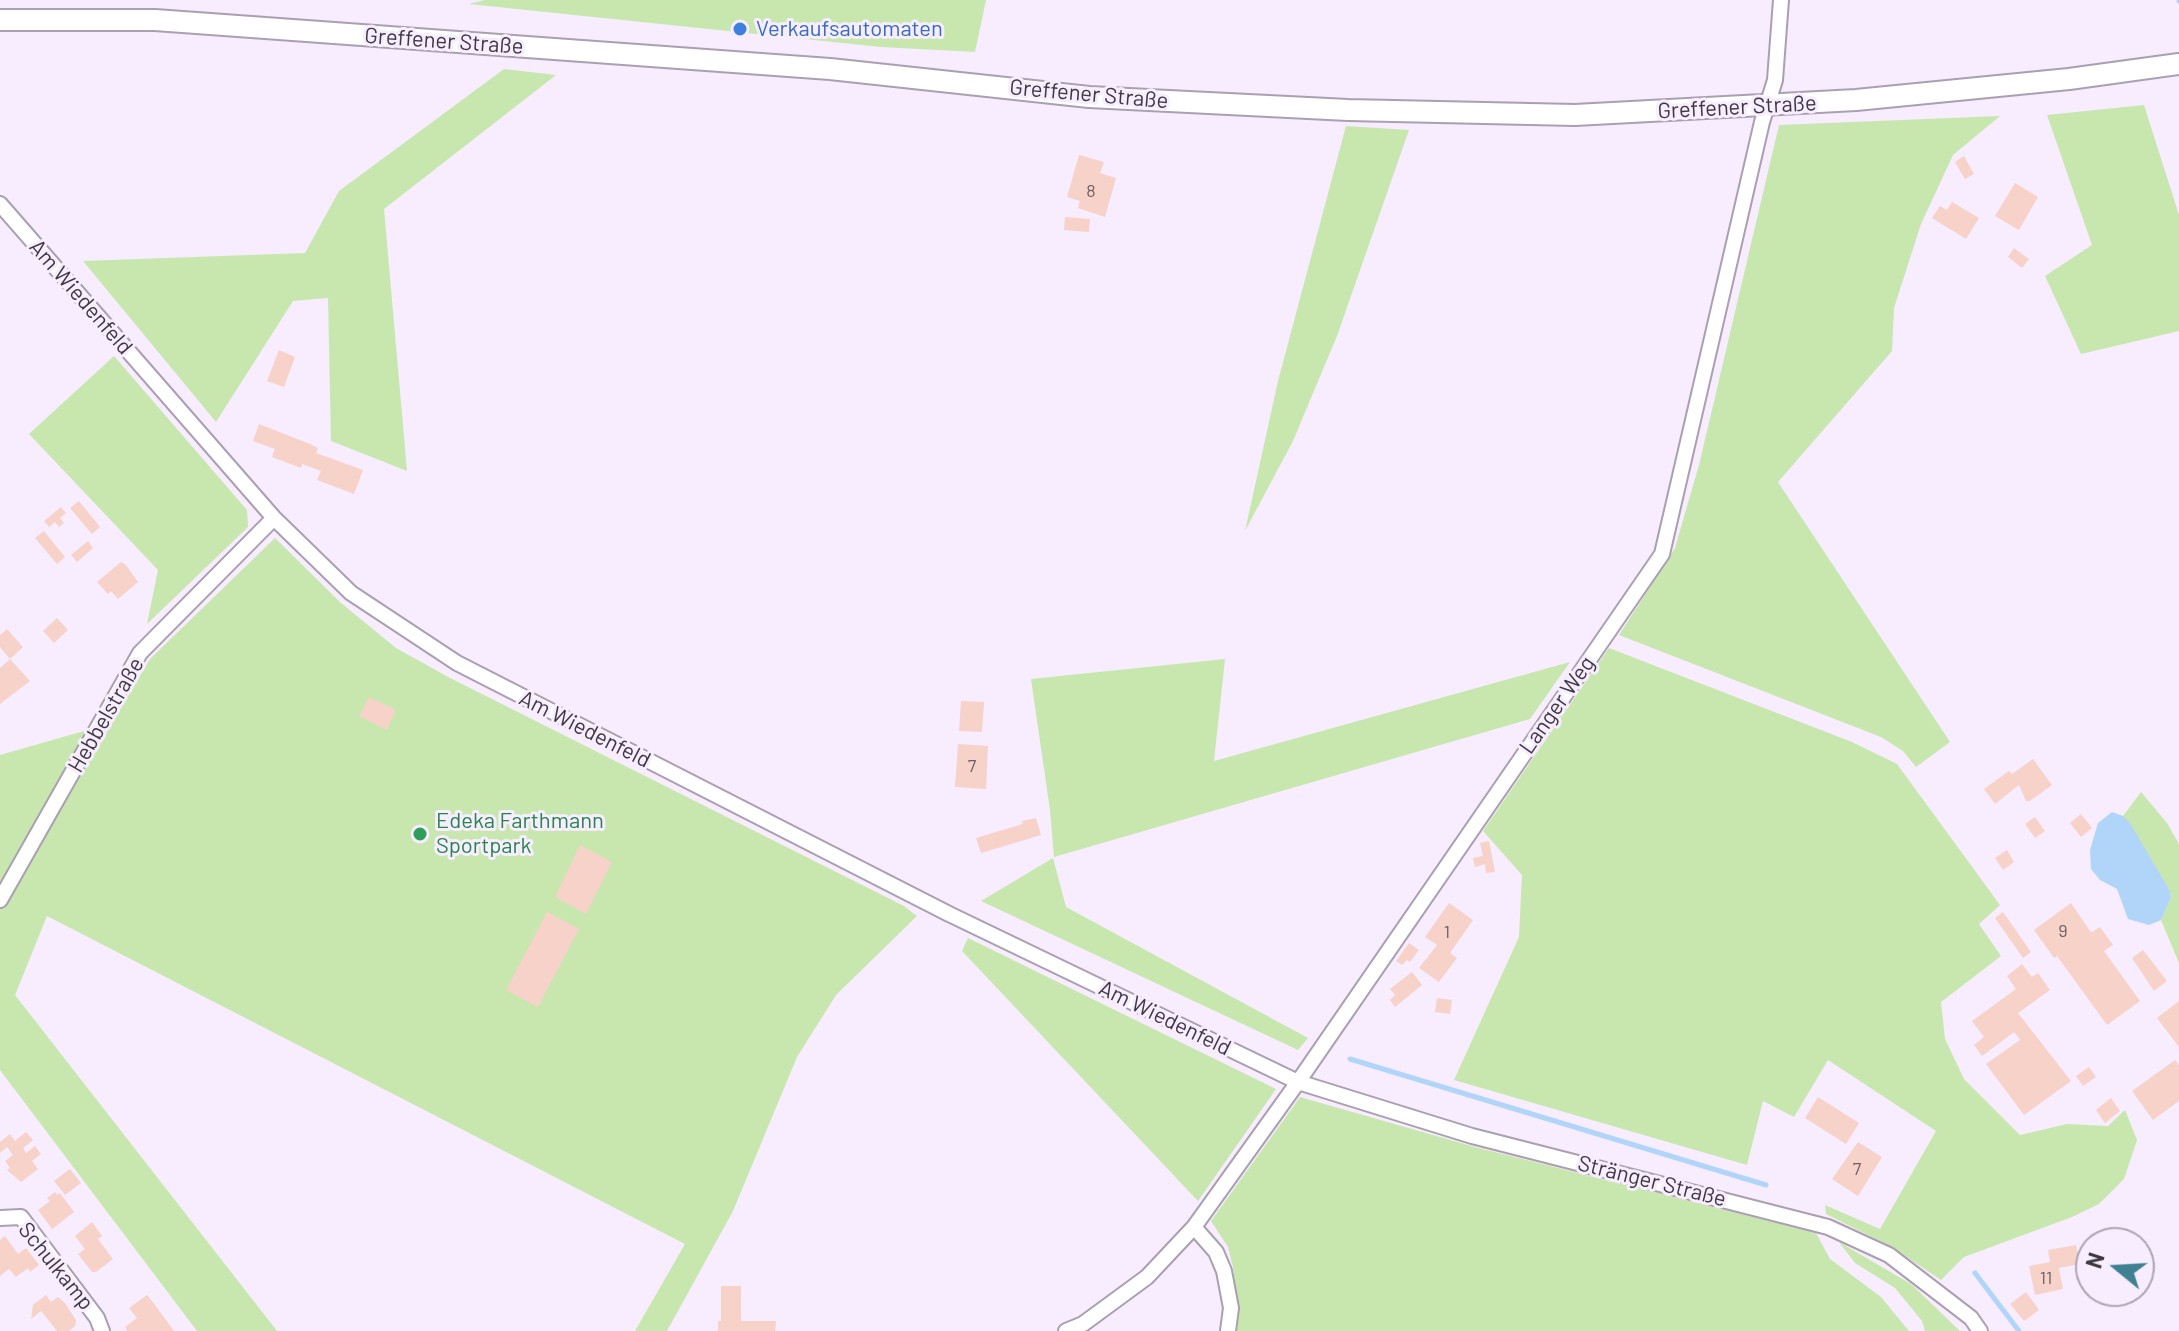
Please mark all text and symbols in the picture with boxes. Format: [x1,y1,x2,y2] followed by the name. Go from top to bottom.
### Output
[756,16,943,42] place label: Verkaufsautomaten
[731,20,749,38] marker: Verkaufsautomaten
[364,22,524,60] street label: Greffener Straße
[1009,74,1169,114] street label: Greffener Straße
[1657,90,1817,124] street label: Greffener Straße
[1086,180,1096,202] house number: 8
[24,234,138,360] street label: Am Wiedenfeld
[1514,651,1600,759] street label: Langer Weg
[62,653,150,777] street label: Hebbelstraße
[515,685,655,773] street label: Am Wiedenfeld
[968,755,976,777] house number: 7
[436,808,604,860] place label: Edeka Farthmann Sportpark
[411,825,429,843] marker: Edeka Farthmann Sportpark
[2058,920,2068,942] house number: 9
[1444,921,1450,943] house number: 1
[1095,975,1235,1061] street label: Am Wiedenfeld
[1575,1150,1729,1212] street label: Stränger Straße
[1853,1158,1861,1180] house number: 7
[13,1217,99,1315] street label: Schulkamp
[2075,1227,2155,1307] north arrow
[2079,1249,2109,1271] text: N
[2040,1267,2052,1289] house number: 11

